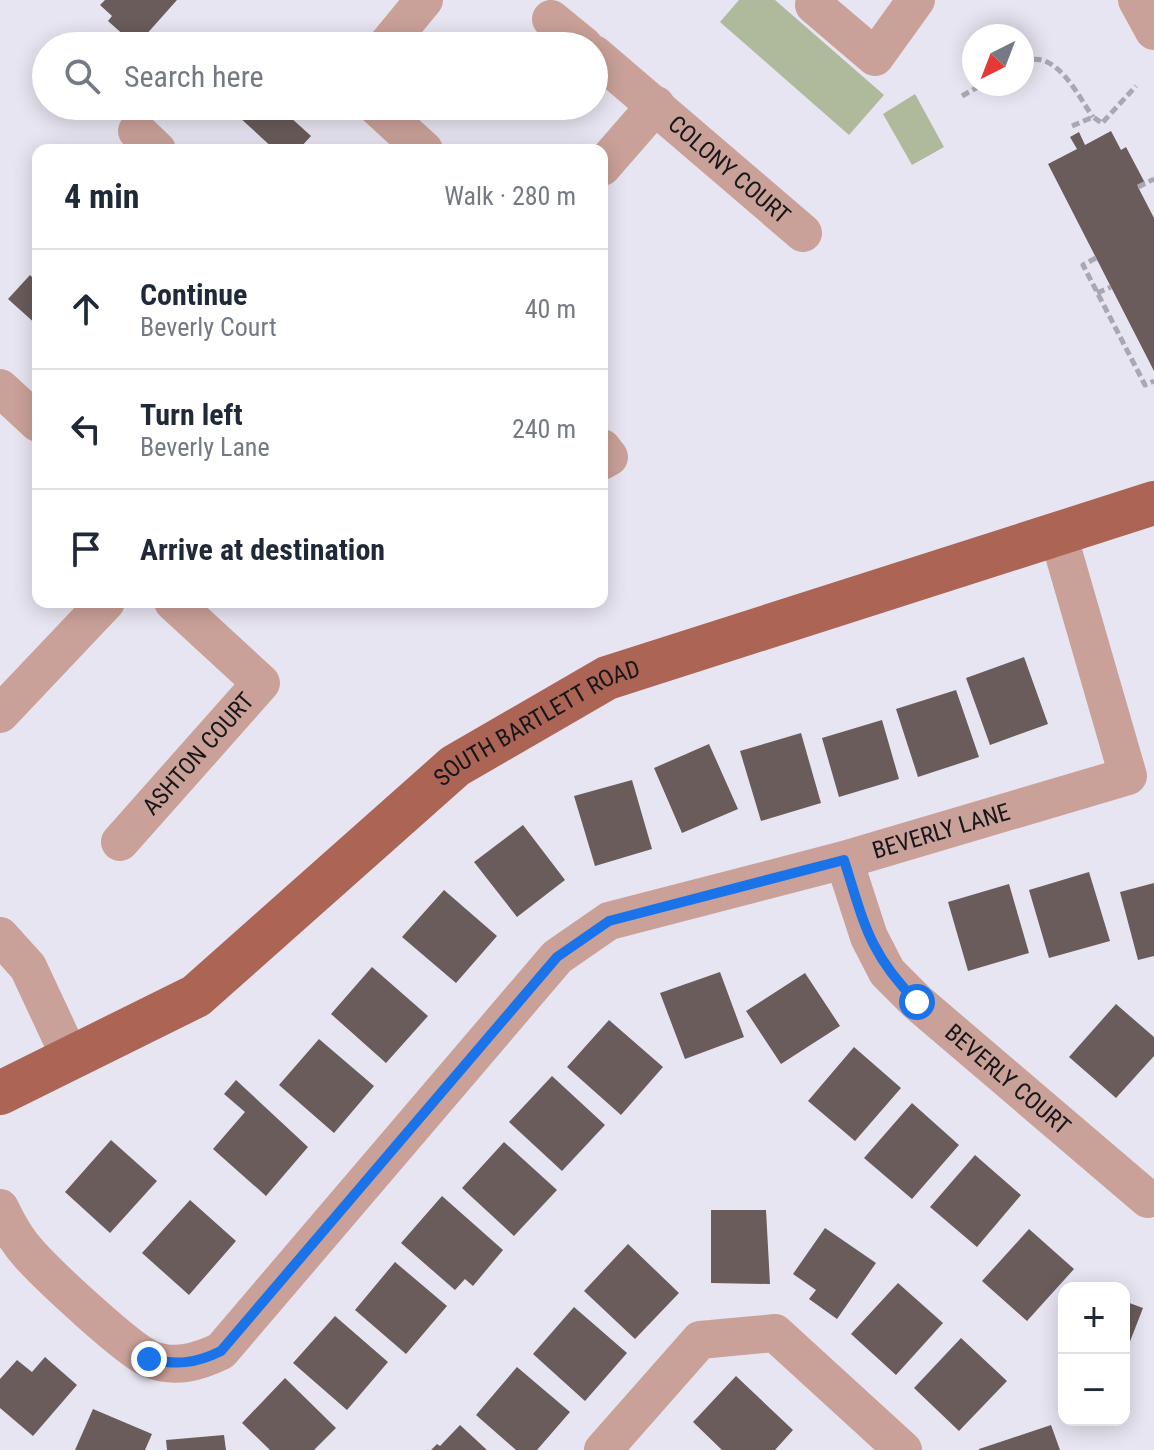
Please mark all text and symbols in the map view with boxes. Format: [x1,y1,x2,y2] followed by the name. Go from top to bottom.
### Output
[962,24,1034,96] north arrow
[32,32,608,120] search box
[60,54,104,98] icon: search
[124,59,264,94] text: Search here
[662,110,796,230] street label: COLONY COURT
[64,176,140,216] text: 4 min
[444,181,576,211] text: Walk · 280 m
[140,277,247,312] text: Continue
[64,287,108,331] icon: ahead
[525,294,576,324] text: 40 m
[140,312,277,342] text: Beverly Court
[140,397,243,432] text: Turn left
[64,407,108,451] icon: left
[512,414,576,444] text: 240 m
[140,432,270,462] text: Beverly Lane
[64,527,108,571] icon: arrive
[140,532,385,567] text: Arrive at destination
[428,654,643,792] street label: SOUTH BARTLETT ROAD
[137,687,260,820] street label: ASHTON COURT
[869,798,1013,865] street label: BEVERLY LANE
[899,984,935,1020] route start
[939,1018,1076,1141] street label: BEVERLY COURT
[1058,1282,1130,1426] map controls
[1058,1282,1130,1354] button: +
[131,1341,167,1377] route end
[1058,1354,1130,1426] button: −

